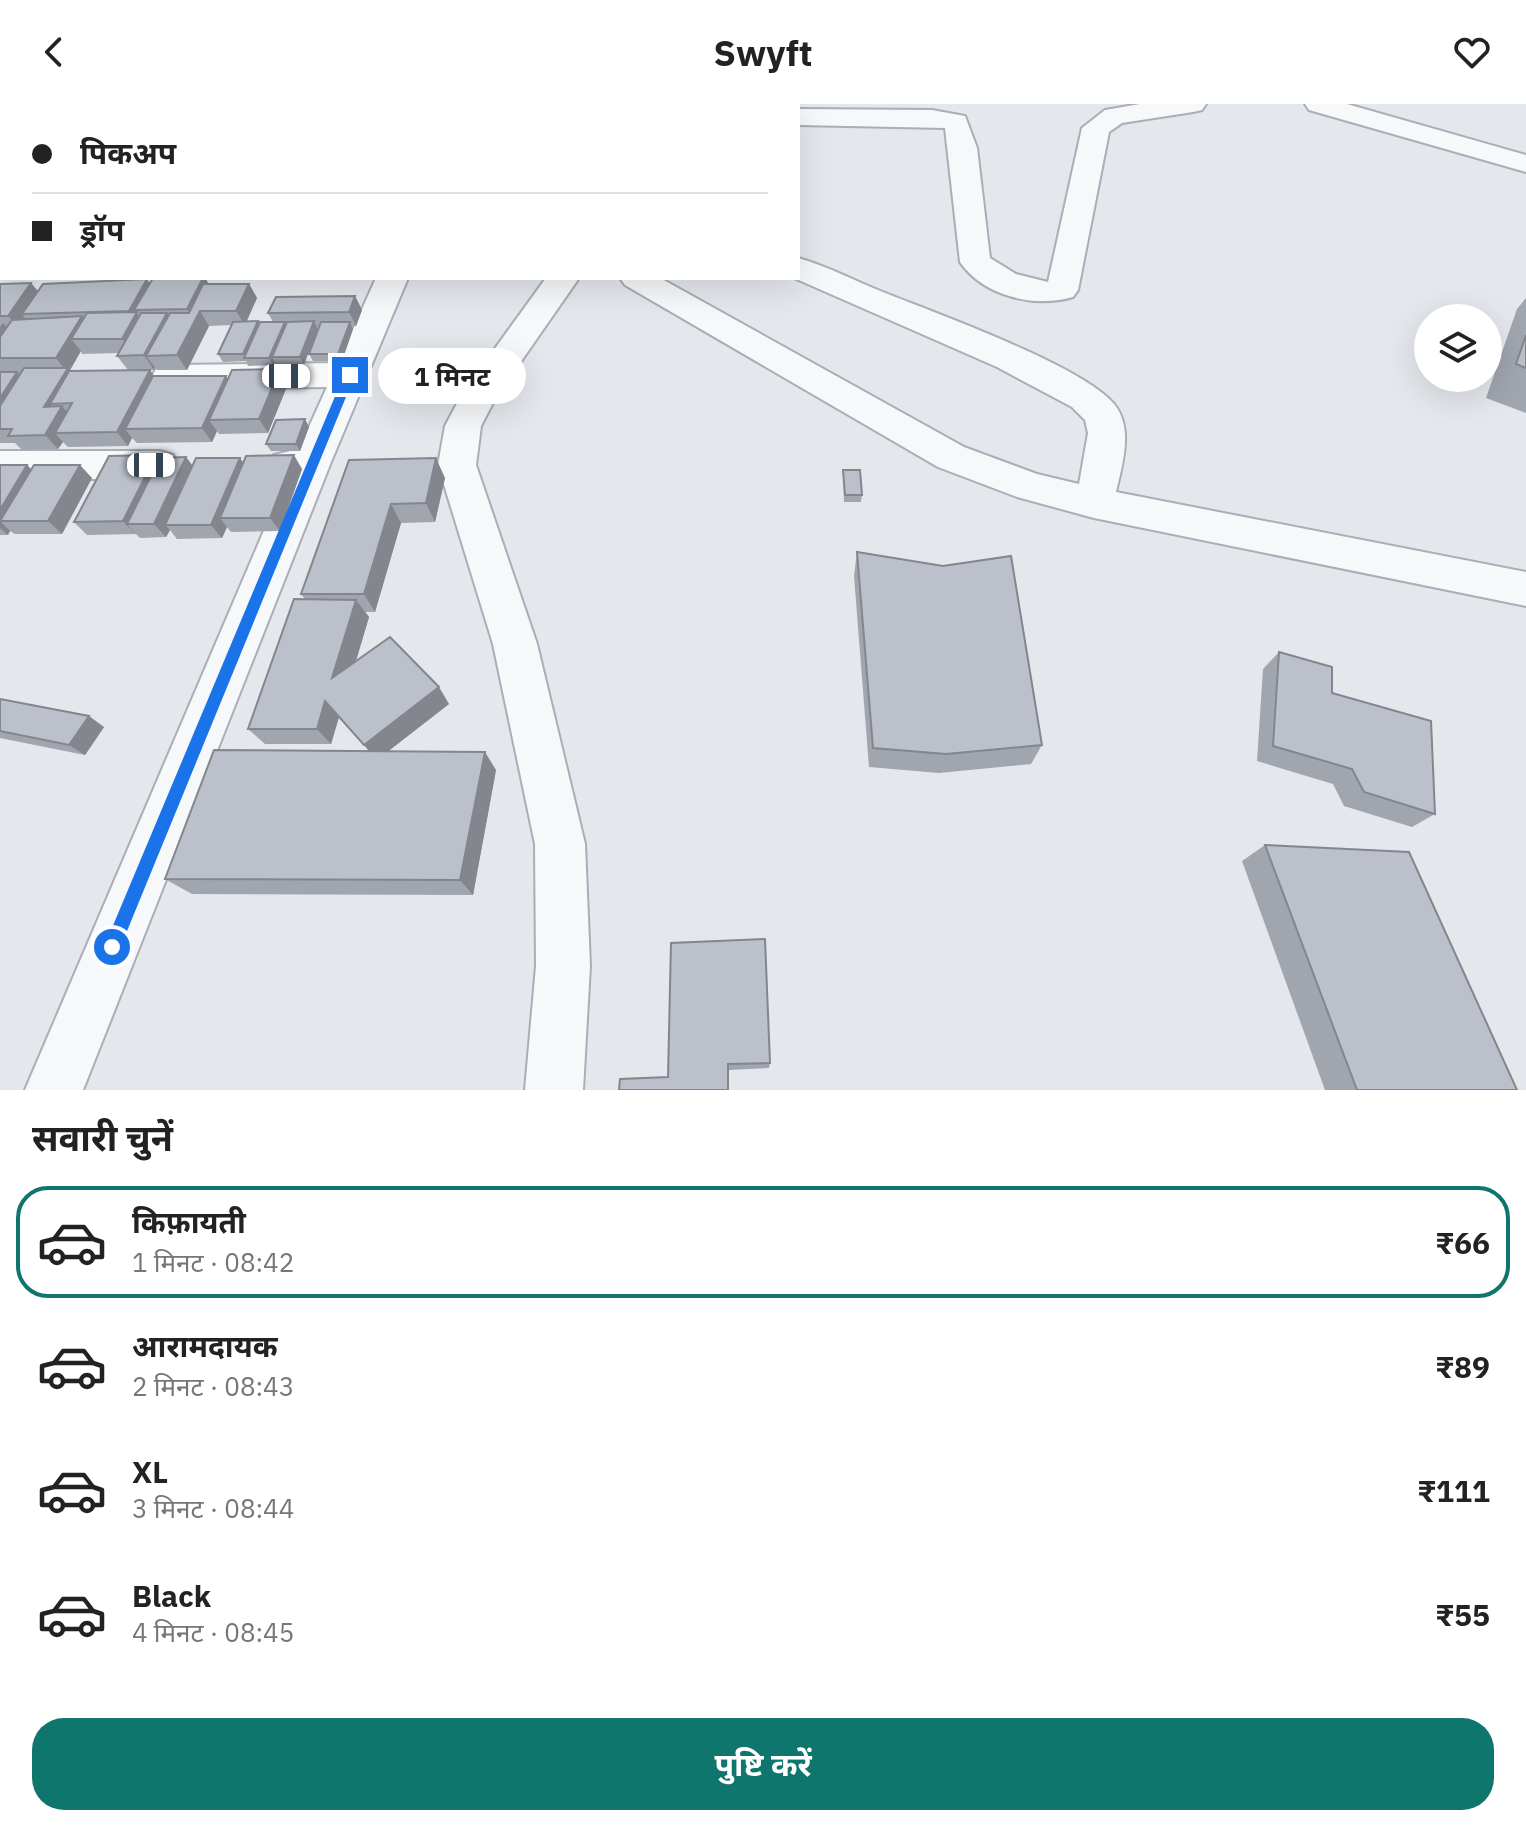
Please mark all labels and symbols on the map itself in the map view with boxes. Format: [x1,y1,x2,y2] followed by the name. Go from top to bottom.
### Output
[378,347,526,403] callout: 1 मिनट
[332,357,368,393] route end
[262,364,310,388] car
[127,453,175,477] car
[94,929,130,965] route start

